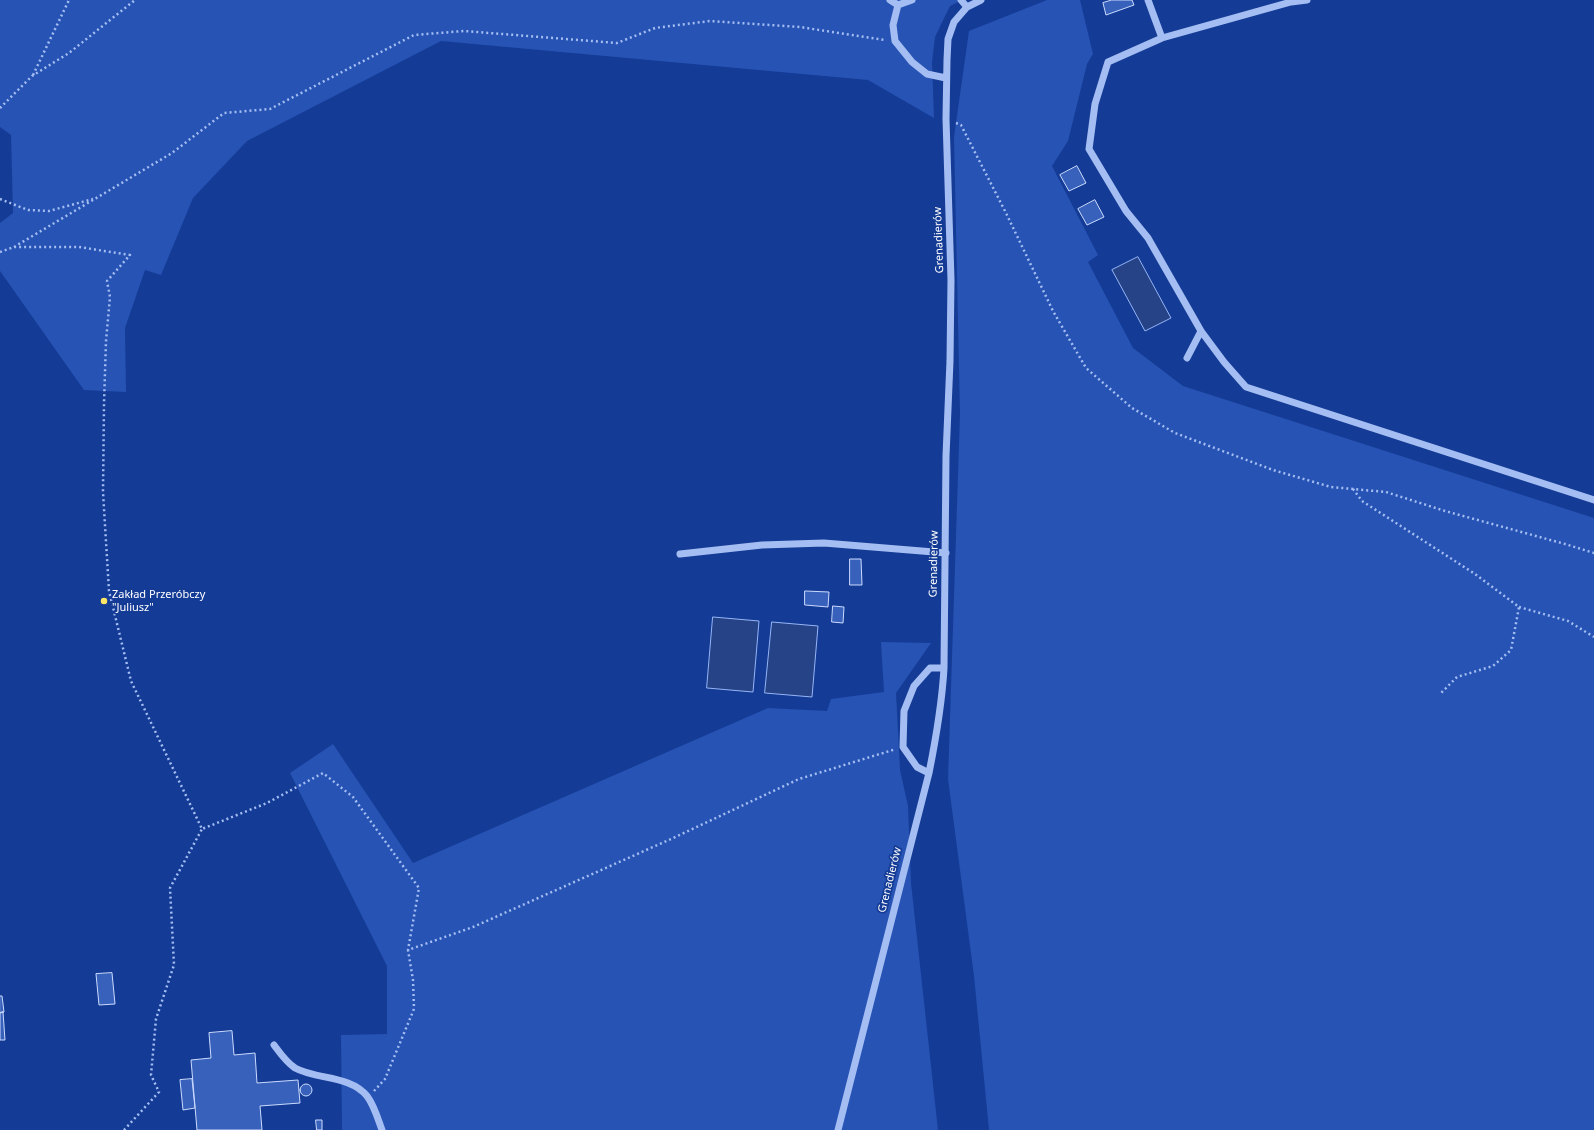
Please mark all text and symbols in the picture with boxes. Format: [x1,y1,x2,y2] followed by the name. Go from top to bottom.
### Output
[931,206,947,274] street label: Grenadierów
[927,531,941,597] street label: Grenadierów
[112,588,205,614] place label: Zakład Przeróbczy "Juliusz"
[99,596,109,606] marker: Zakład Przeróbczy "Juliusz"
[876,846,904,914] street label: Grenadierów

